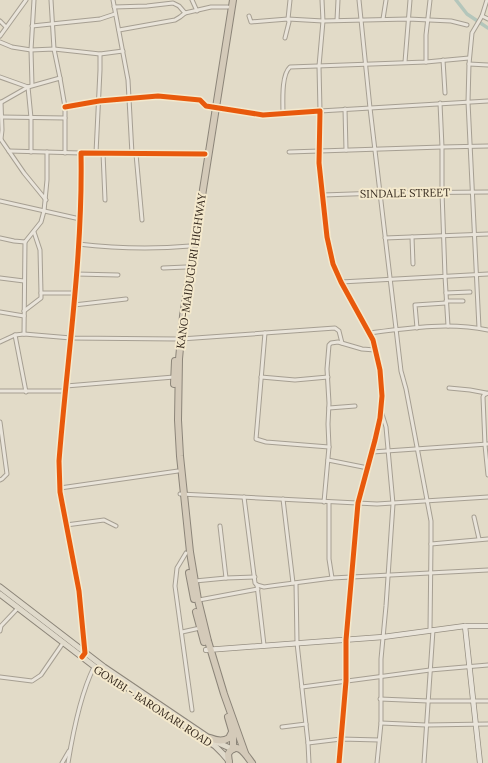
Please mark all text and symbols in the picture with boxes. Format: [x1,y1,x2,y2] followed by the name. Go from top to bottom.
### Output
[360,185,450,201] street label: SINDALE STREET
[173,191,209,350] street label: KANO-MAIDUGURI HIGHWAY
[91,662,215,750] street label: GOMBI - BAROMARI ROAD

